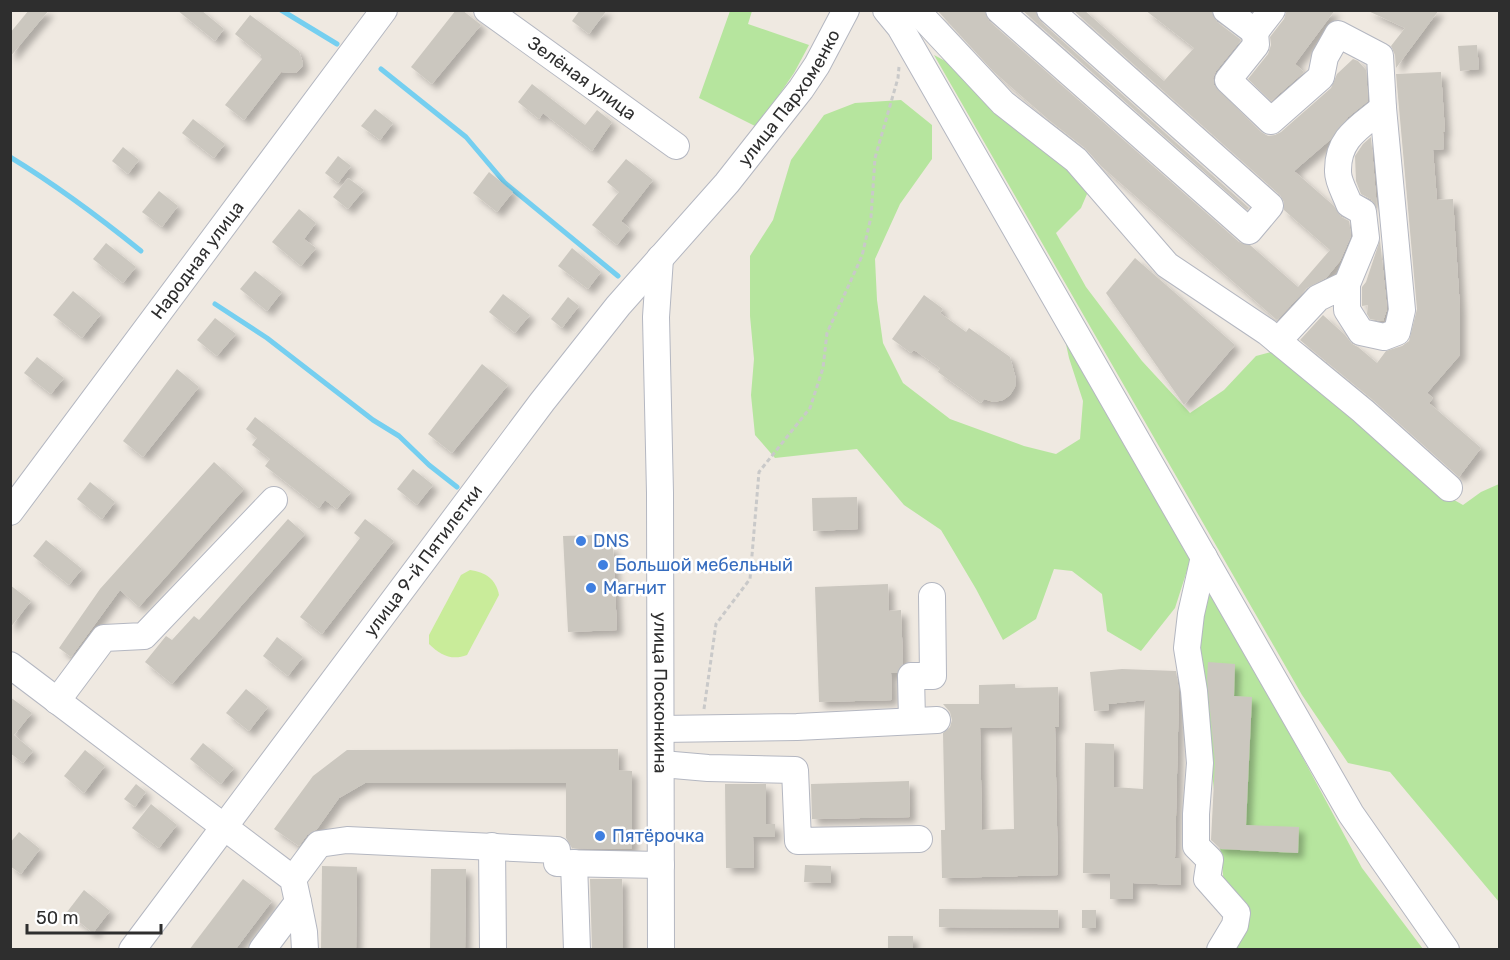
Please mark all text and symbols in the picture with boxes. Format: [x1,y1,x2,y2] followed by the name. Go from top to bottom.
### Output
[733,26,845,171] street label: улица Пархоменко
[523,32,641,125] street label: Зелёная улица
[146,197,249,324] street label: Народная улица
[359,481,487,641] street label: улица 9-й Пятилетки
[593,530,629,552] place label: DNS
[574,534,588,548] marker: DNS
[615,554,793,576] place label: Большой мебельный
[596,558,610,572] marker: Большой мебельный
[603,577,666,599] place label: Магнит
[584,581,598,595] marker: Магнит
[649,612,672,774] street label: улица Посконкина
[612,825,705,847] place label: Пятёрочка
[593,829,607,843] marker: Пятёрочка
[27,897,160,935] scale bar
[36,907,79,929] text: 50 m

